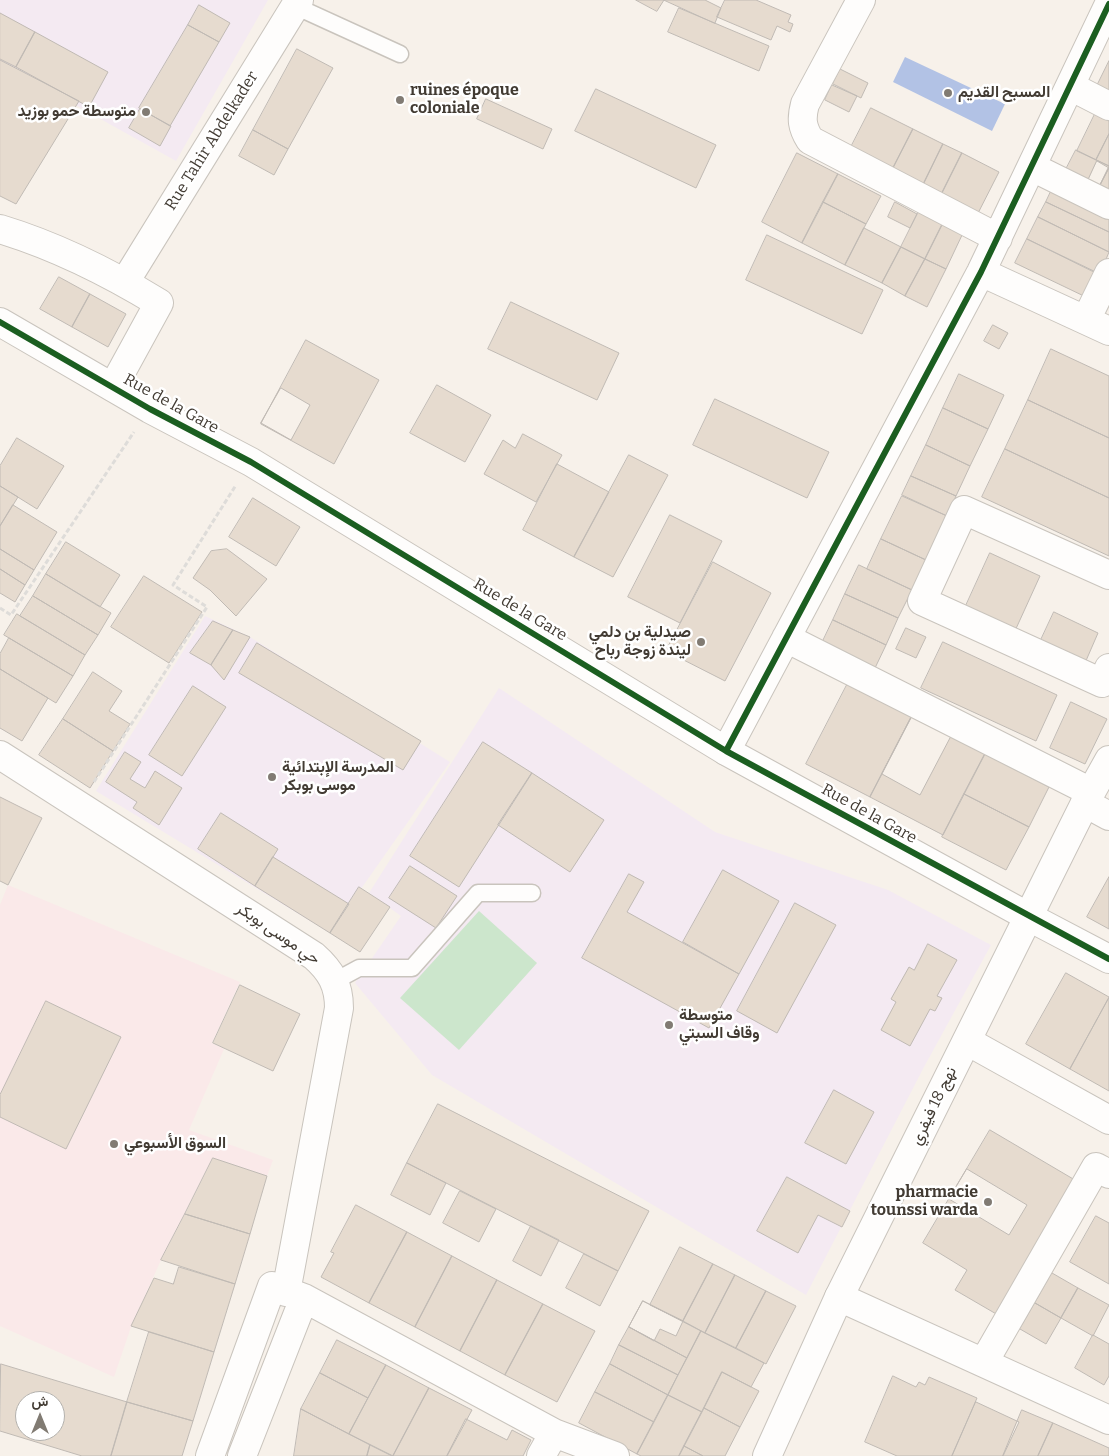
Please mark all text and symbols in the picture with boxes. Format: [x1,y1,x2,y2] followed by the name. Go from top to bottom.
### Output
[161,68,263,214] street label: Rue Tahir Abdelkader
[410,81,519,119] place label: ruines époque coloniale
[958,83,1050,103] place label: المسبح القديم
[942,87,954,99] marker: المسبح القديم
[394,94,406,106] marker: ruines époque coloniale
[18,102,136,122] place label: متوسطة حمو بوزيد
[140,106,152,118] marker: متوسطة حمو بوزيد
[120,370,222,438] street label: Rue de la Gare
[470,575,570,645] street label: Rue de la Gare
[589,623,691,661] place label: صيدلية بن دلمي ليندة زوجة رباح
[695,636,707,648] marker: صيدلية بن دلمي ليندة زوجة رباح
[282,758,394,796] place label: المدرسة الإبتدائية موسى بوبكر
[266,771,278,783] marker: المدرسة الإبتدائية موسى بوبكر
[818,780,920,848] street label: Rue de la Gare
[232,899,324,969] street label: حي موسى بوبكر
[679,1006,760,1044] place label: متوسطة وقاف السبتي
[663,1019,675,1031] marker: متوسطة وقاف السبتي
[907,1064,961,1148] street label: نهج 18 فيفري
[124,1134,226,1154] place label: السوق الأسبوعي
[108,1138,120,1150] marker: السوق الأسبوعي
[871,1183,978,1221] place label: pharmacie tounssi warda
[982,1196,994,1208] marker: pharmacie tounssi warda
[15,1391,65,1441] north arrow
[32,1393,48,1410] text: ش

